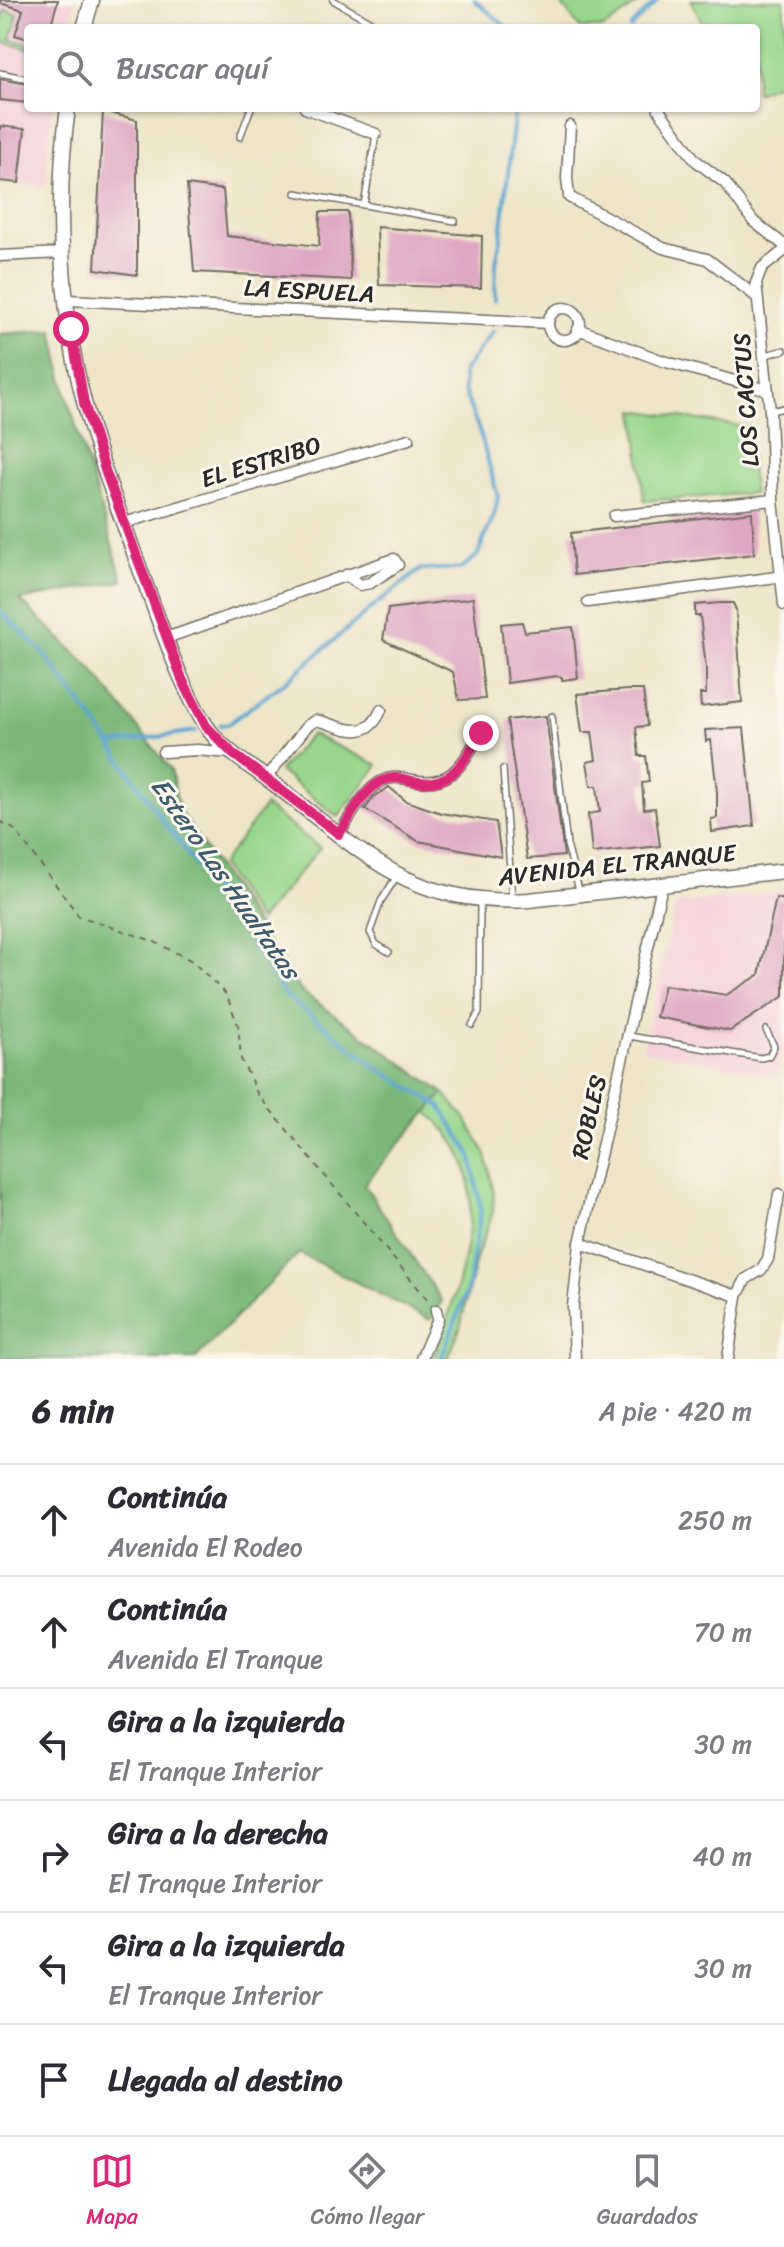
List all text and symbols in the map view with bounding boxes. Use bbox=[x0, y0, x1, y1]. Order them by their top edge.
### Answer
search box bbox=[24, 24, 760, 112]
text: Buscar aquí bbox=[116, 41, 269, 95]
icon: search bbox=[52, 46, 96, 90]
street label: LA ESPUELA bbox=[243, 267, 375, 315]
route start bbox=[53, 311, 89, 347]
street label: LOS CACTUS bbox=[720, 332, 772, 468]
street label: EL ESTRIBO bbox=[196, 424, 326, 500]
route end bbox=[463, 715, 499, 751]
water label: Estero Las Hualtatas bbox=[139, 767, 315, 991]
street label: AVENIDA EL TRANQUE bbox=[495, 831, 740, 898]
street label: ROBLES bbox=[559, 1071, 619, 1163]
text: 6 min bbox=[32, 1381, 114, 1441]
text: A pie · 420 m bbox=[599, 1388, 752, 1434]
text: Continúa bbox=[108, 1470, 227, 1524]
text: 250 m bbox=[678, 1497, 752, 1543]
icon: ahead bbox=[32, 1498, 76, 1542]
text: Avenida El Rodeo bbox=[108, 1524, 303, 1570]
text: Continúa bbox=[108, 1582, 227, 1636]
text: 70 m bbox=[694, 1609, 752, 1655]
icon: ahead bbox=[32, 1610, 76, 1654]
text: Avenida El Tranque bbox=[108, 1636, 323, 1682]
text: Gira a la izquierda bbox=[108, 1694, 345, 1748]
text: 30 m bbox=[695, 1721, 752, 1767]
icon: left bbox=[32, 1722, 76, 1766]
text: El Tranque Interior bbox=[108, 1748, 322, 1794]
text: Gira a la derecha bbox=[108, 1806, 328, 1860]
text: 40 m bbox=[693, 1833, 752, 1879]
icon: right bbox=[32, 1834, 76, 1878]
text: El Tranque Interior bbox=[108, 1860, 322, 1906]
text: Gira a la izquierda bbox=[108, 1918, 345, 1972]
text: 30 m bbox=[695, 1945, 752, 1991]
icon: left bbox=[32, 1946, 76, 1990]
text: El Tranque Interior bbox=[108, 1972, 322, 2018]
text: Llegada al destino bbox=[108, 2053, 342, 2107]
icon: arrive bbox=[32, 2058, 76, 2102]
tab: Mapa bbox=[86, 2149, 138, 2236]
tab: Cómo llegar bbox=[310, 2149, 424, 2236]
tab: Guardados bbox=[597, 2149, 698, 2236]

